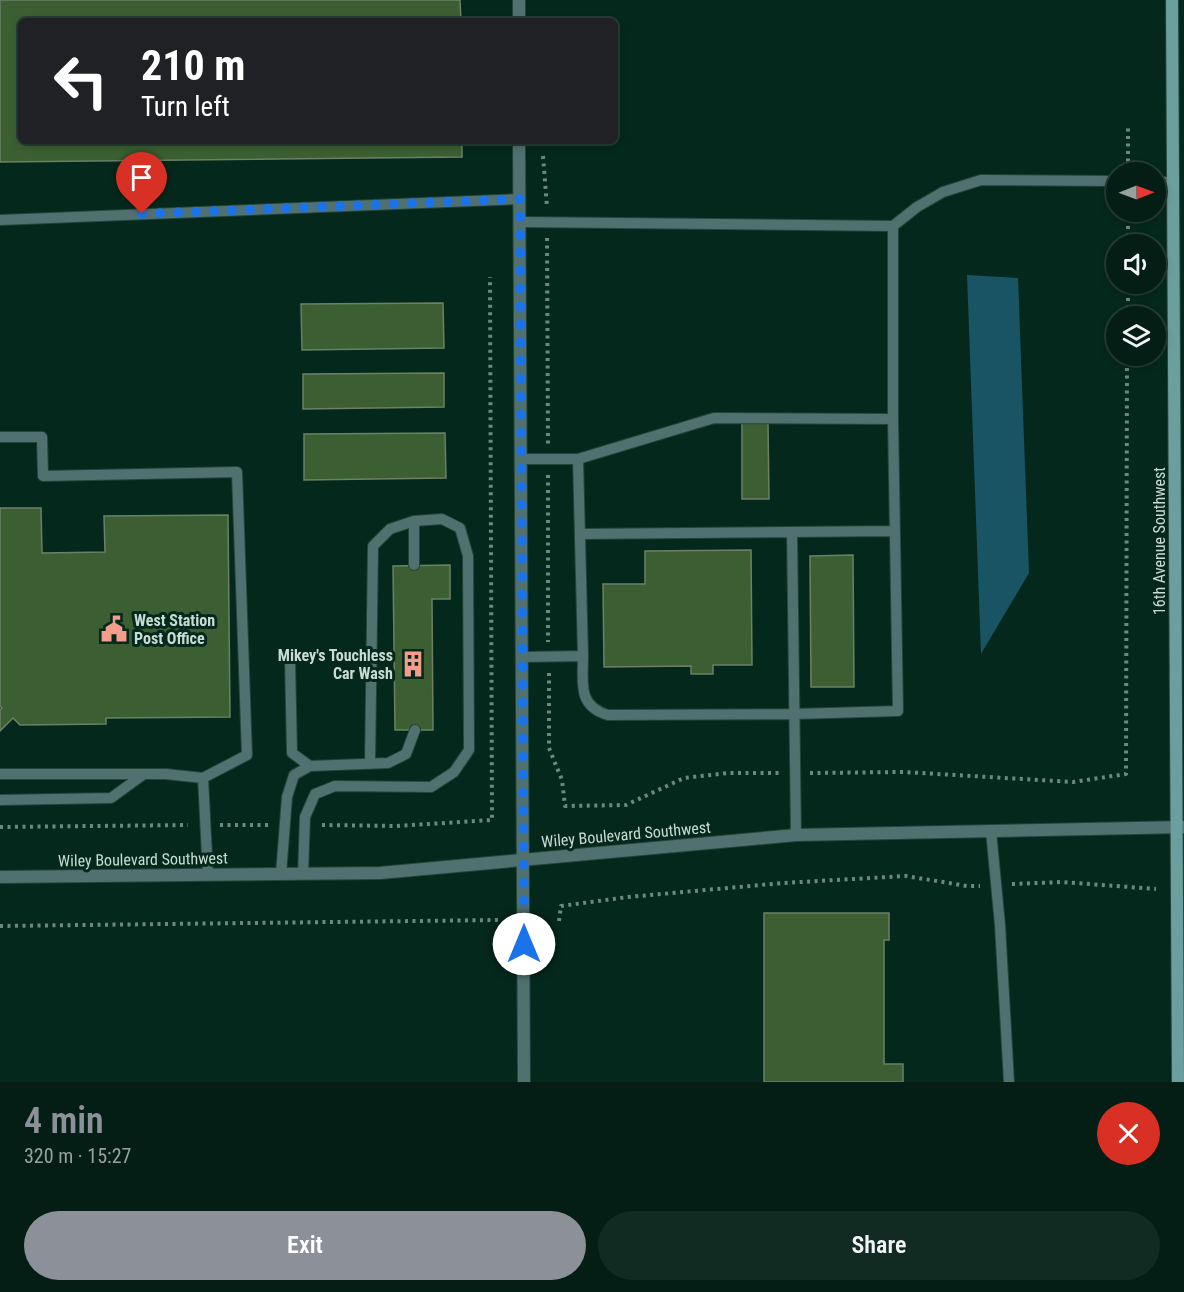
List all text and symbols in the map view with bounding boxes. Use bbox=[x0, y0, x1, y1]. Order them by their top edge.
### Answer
text: 210 m bbox=[141, 41, 246, 90]
icon: left bbox=[42, 42, 120, 120]
text: Turn left bbox=[141, 91, 230, 123]
pin bbox=[116, 152, 167, 214]
icon: arrive bbox=[125, 161, 158, 194]
north arrow bbox=[1106, 162, 1166, 222]
map controls bbox=[1106, 162, 1166, 366]
button: sound bbox=[1106, 234, 1166, 294]
button: layers bbox=[1106, 306, 1166, 366]
street label: 16th Avenue Southwest bbox=[1150, 467, 1169, 615]
place label: West Station Post Office bbox=[134, 611, 215, 648]
public building icon: West Station Post Office bbox=[99, 614, 129, 644]
place label: Mikey's Touchless Car Wash bbox=[278, 646, 393, 683]
building icon: Mikey's Touchless Car Wash bbox=[398, 649, 428, 679]
street label: Wiley Boulevard Southwest bbox=[541, 818, 712, 851]
street label: Wiley Boulevard Southwest bbox=[58, 849, 228, 870]
position arrow bbox=[492, 912, 556, 976]
text: 4 min bbox=[24, 1100, 104, 1142]
button: close bbox=[1097, 1102, 1160, 1165]
text: 320 m · 15:27 bbox=[24, 1144, 131, 1168]
button: Exit bbox=[24, 1211, 586, 1280]
button: Share bbox=[598, 1211, 1160, 1280]

